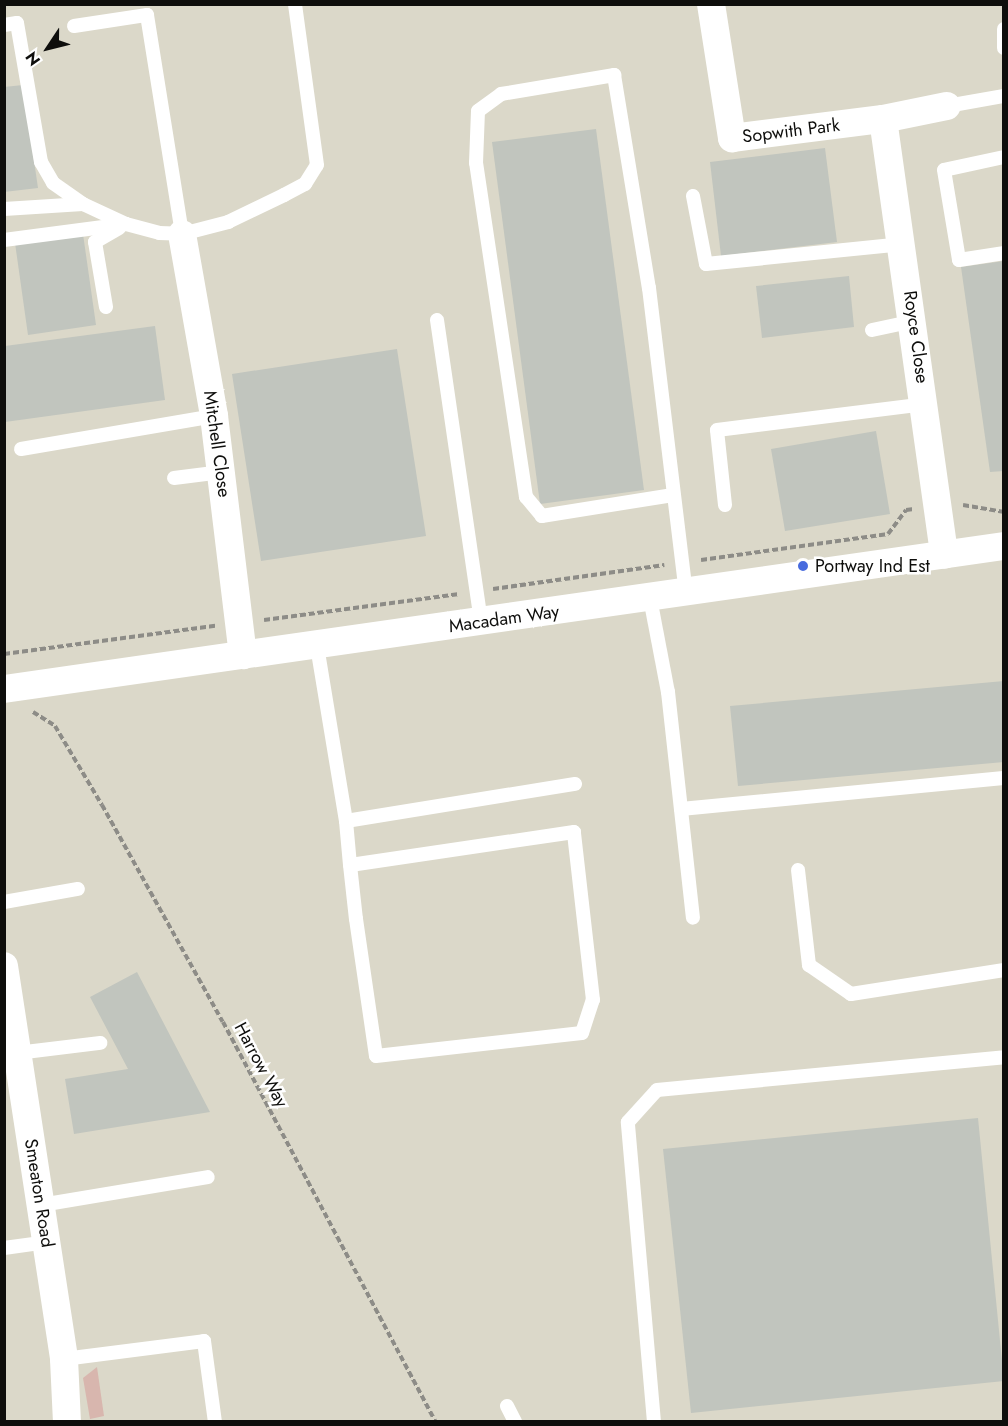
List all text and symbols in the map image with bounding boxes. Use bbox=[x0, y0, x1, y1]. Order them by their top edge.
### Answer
north arrow bbox=[18, 18, 78, 78]
text: N bbox=[20, 47, 46, 70]
street label: Sopwith Park bbox=[741, 114, 841, 148]
street label: Royce Close bbox=[899, 289, 933, 385]
street label: Mitchell Close bbox=[199, 389, 235, 499]
place label: Portway Ind Est bbox=[815, 555, 930, 577]
marker: Portway Ind Est bbox=[796, 559, 810, 573]
street label: Macadam Way bbox=[447, 601, 561, 637]
street label: Harrow Way bbox=[230, 1019, 292, 1111]
street label: Smeaton Road bbox=[20, 1137, 58, 1249]

